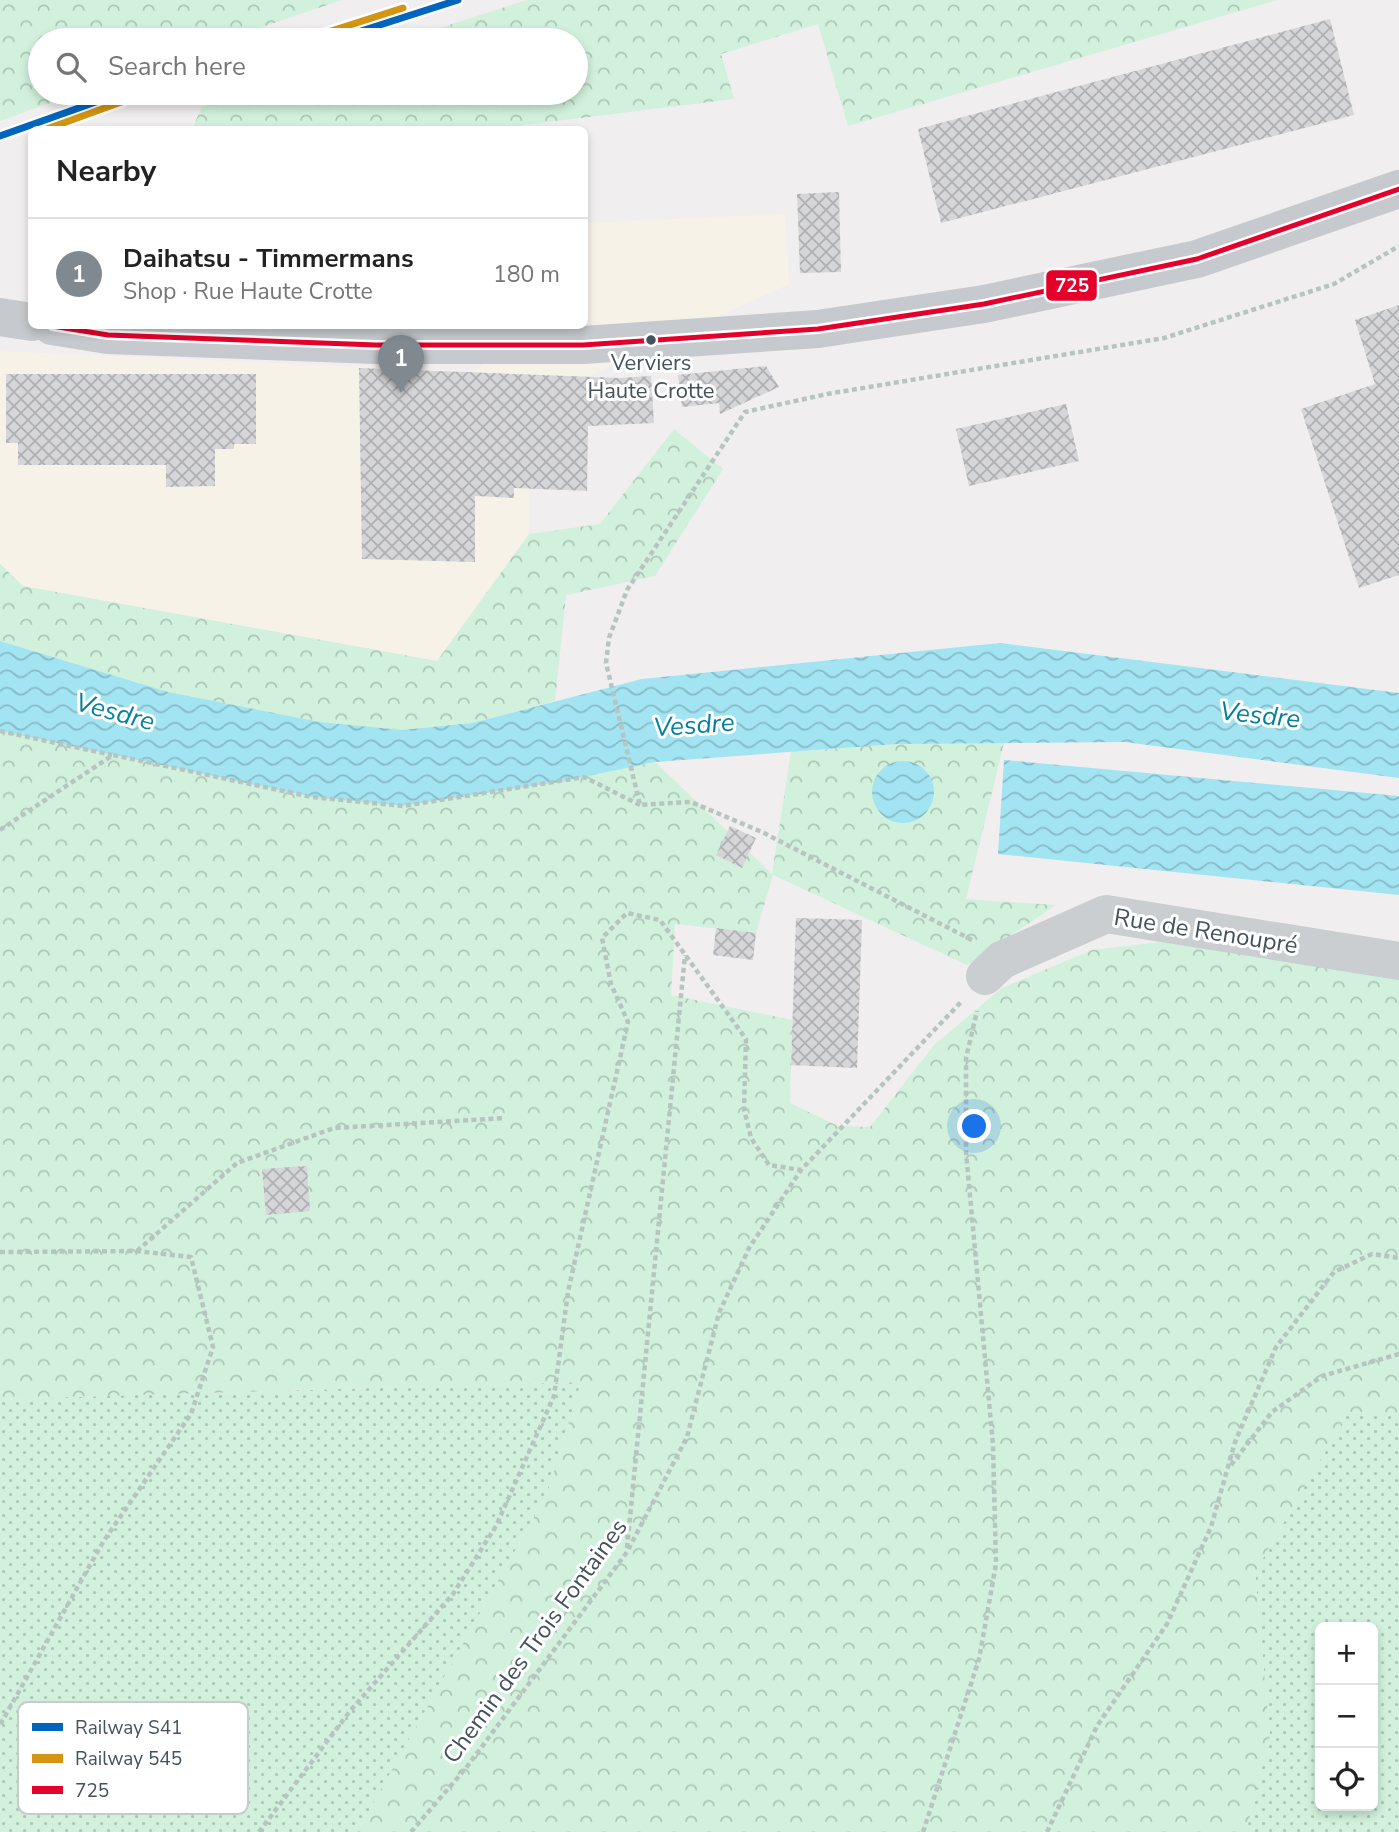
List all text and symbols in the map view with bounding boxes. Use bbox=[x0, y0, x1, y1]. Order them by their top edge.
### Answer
search box bbox=[28, 28, 588, 105]
icon: search bbox=[52, 48, 90, 86]
text: Search here bbox=[108, 49, 246, 84]
text: Nearby bbox=[56, 151, 156, 192]
text: Daihatsu - Timmermans bbox=[123, 241, 414, 276]
text: 1 bbox=[72, 259, 86, 290]
text: 180 m bbox=[493, 259, 560, 290]
line badge: 725 bbox=[1045, 269, 1098, 302]
text: 725 bbox=[1055, 273, 1089, 299]
text: Shop · Rue Haute Crotte bbox=[123, 276, 373, 307]
marker: Verviers Haute Crotte bbox=[644, 333, 658, 347]
pin: 1 bbox=[378, 335, 424, 393]
place label: Verviers Haute Crotte bbox=[587, 348, 715, 406]
water label: Vesdre bbox=[71, 685, 159, 739]
water label: Vesdre bbox=[1218, 693, 1302, 737]
water label: Vesdre bbox=[652, 705, 736, 745]
street label: Rue de Renoupré bbox=[1112, 901, 1300, 961]
your location bbox=[957, 1109, 991, 1143]
street label: Chemin des Trois Fontaines bbox=[435, 1512, 635, 1770]
map controls bbox=[1315, 1622, 1378, 1811]
button: + bbox=[1315, 1622, 1378, 1685]
button: − bbox=[1315, 1685, 1378, 1748]
legend bbox=[18, 1702, 248, 1814]
text: Railway S41 bbox=[75, 1715, 182, 1741]
text: Railway 545 bbox=[75, 1746, 182, 1772]
button: locate bbox=[1315, 1748, 1378, 1811]
text: 725 bbox=[75, 1778, 109, 1804]

